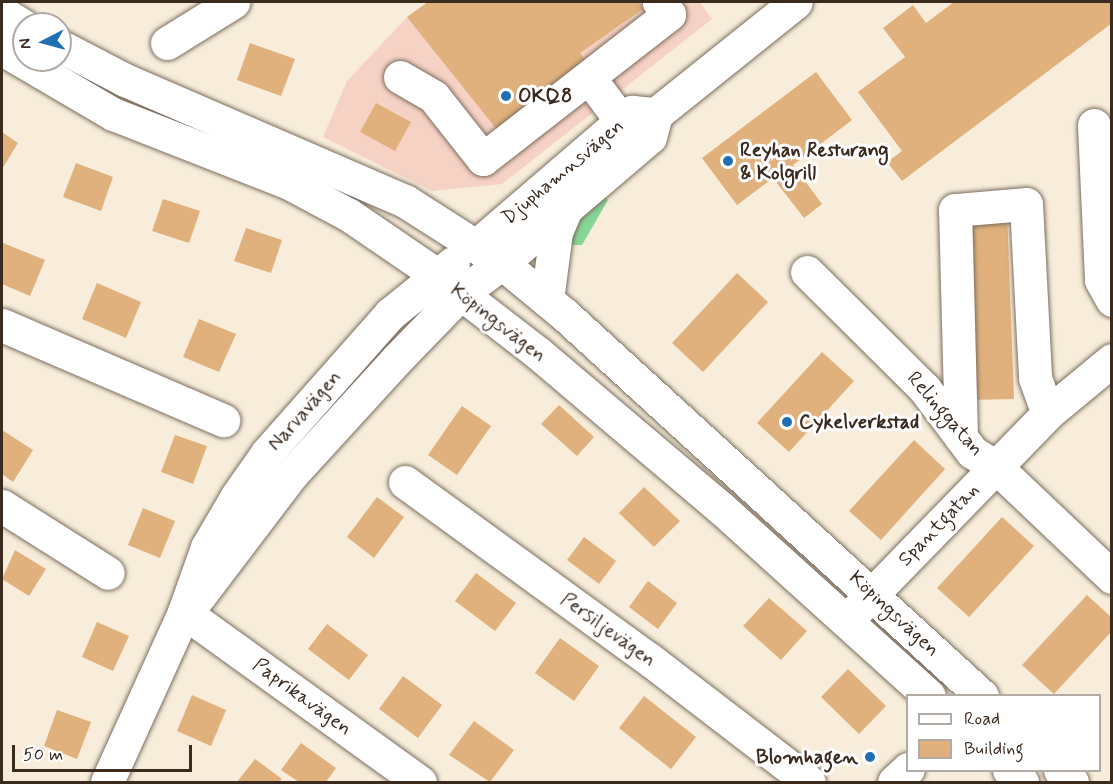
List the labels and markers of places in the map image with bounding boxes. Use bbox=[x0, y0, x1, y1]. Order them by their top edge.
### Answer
place label: OKQ8 bbox=[518, 84, 572, 108]
marker: OKQ8 bbox=[499, 89, 513, 103]
place label: Reyhan Resturang & Kolgrill bbox=[740, 138, 889, 185]
marker: Reyhan Resturang & Kolgrill bbox=[721, 154, 735, 168]
place label: Cykelverkstad bbox=[799, 410, 919, 434]
marker: Cykelverkstad bbox=[780, 415, 794, 429]
place label: Blomhagen bbox=[756, 745, 858, 769]
marker: Blomhagen bbox=[863, 750, 877, 764]

